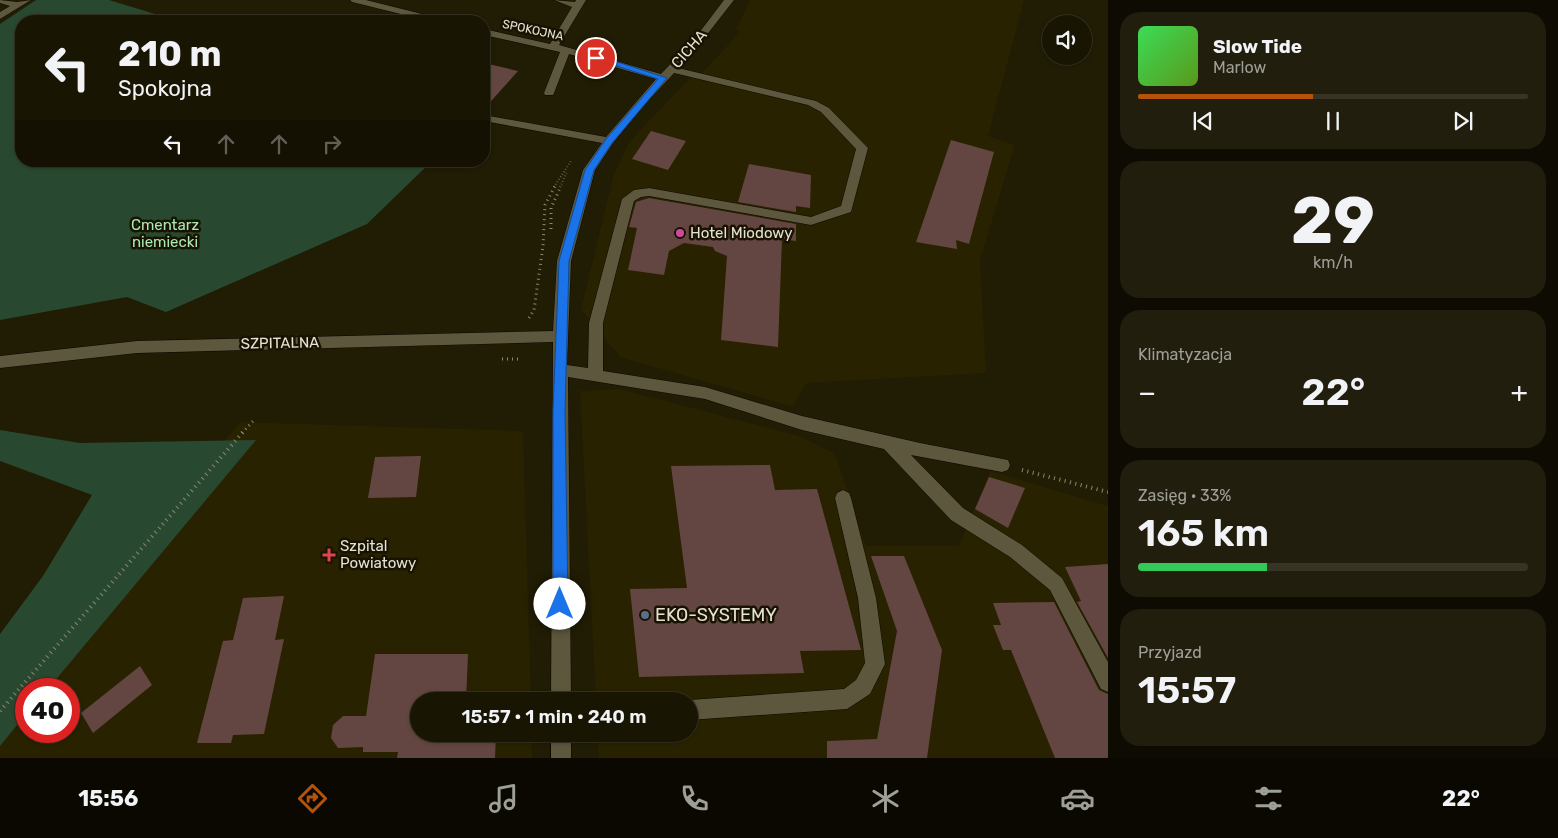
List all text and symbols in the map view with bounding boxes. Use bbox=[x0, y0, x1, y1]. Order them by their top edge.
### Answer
map controls bbox=[1042, 15, 1092, 65]
button: sound bbox=[1042, 15, 1092, 65]
street label: SPOKOJNA bbox=[501, 17, 565, 43]
street label: CICHA bbox=[667, 26, 711, 72]
text: 210 m bbox=[118, 33, 221, 75]
icon: left bbox=[35, 35, 100, 100]
text: Slow Tide bbox=[1213, 35, 1302, 58]
pin bbox=[575, 37, 617, 79]
icon: arrive bbox=[582, 44, 610, 72]
text: Marlow bbox=[1213, 58, 1266, 77]
text: Spokojna bbox=[118, 75, 212, 102]
icon: previous bbox=[1189, 107, 1217, 135]
icon: pause bbox=[1319, 107, 1347, 135]
icon: next bbox=[1449, 107, 1477, 135]
icon: left bbox=[159, 130, 187, 158]
icon: ahead bbox=[212, 130, 240, 158]
icon: ahead bbox=[265, 130, 293, 158]
icon: right bbox=[318, 130, 346, 158]
text: 29 bbox=[1291, 182, 1375, 259]
park label: Cmentarz niemiecki bbox=[131, 216, 199, 251]
place label: Hotel Miodowy bbox=[690, 224, 793, 242]
marker: Hotel Miodowy bbox=[674, 227, 686, 239]
text: km/h bbox=[1313, 253, 1353, 272]
street label: SZPITALNA bbox=[241, 333, 319, 353]
text: Klimatyzacja bbox=[1138, 345, 1232, 364]
text: 22° bbox=[1302, 369, 1365, 415]
text: − bbox=[1138, 376, 1156, 409]
text: + bbox=[1511, 376, 1528, 409]
text: Zasięg · 33% bbox=[1138, 486, 1232, 505]
text: 165 km bbox=[1138, 510, 1269, 556]
place label: Szpital Powiatowy bbox=[340, 537, 416, 572]
marker: Szpital Powiatowy bbox=[322, 548, 336, 562]
position arrow bbox=[533, 577, 585, 629]
place label: EKO-SYSTEMY bbox=[655, 604, 777, 626]
marker: EKO-SYSTEMY bbox=[639, 609, 651, 621]
text: Przyjazd bbox=[1138, 643, 1202, 662]
text: 15:57 bbox=[1138, 667, 1236, 713]
speed limit sign: 40 bbox=[15, 678, 80, 743]
text: 15:57 · 1 min · 240 m bbox=[461, 705, 647, 728]
icon: directions bbox=[295, 781, 330, 816]
icon: music bbox=[486, 781, 521, 816]
icon: phone bbox=[677, 781, 712, 816]
icon: climate bbox=[868, 781, 903, 816]
icon: car bbox=[1060, 781, 1095, 816]
icon: filters bbox=[1251, 781, 1286, 816]
text: 15:56 bbox=[78, 785, 138, 812]
text: 22° bbox=[1442, 785, 1480, 812]

